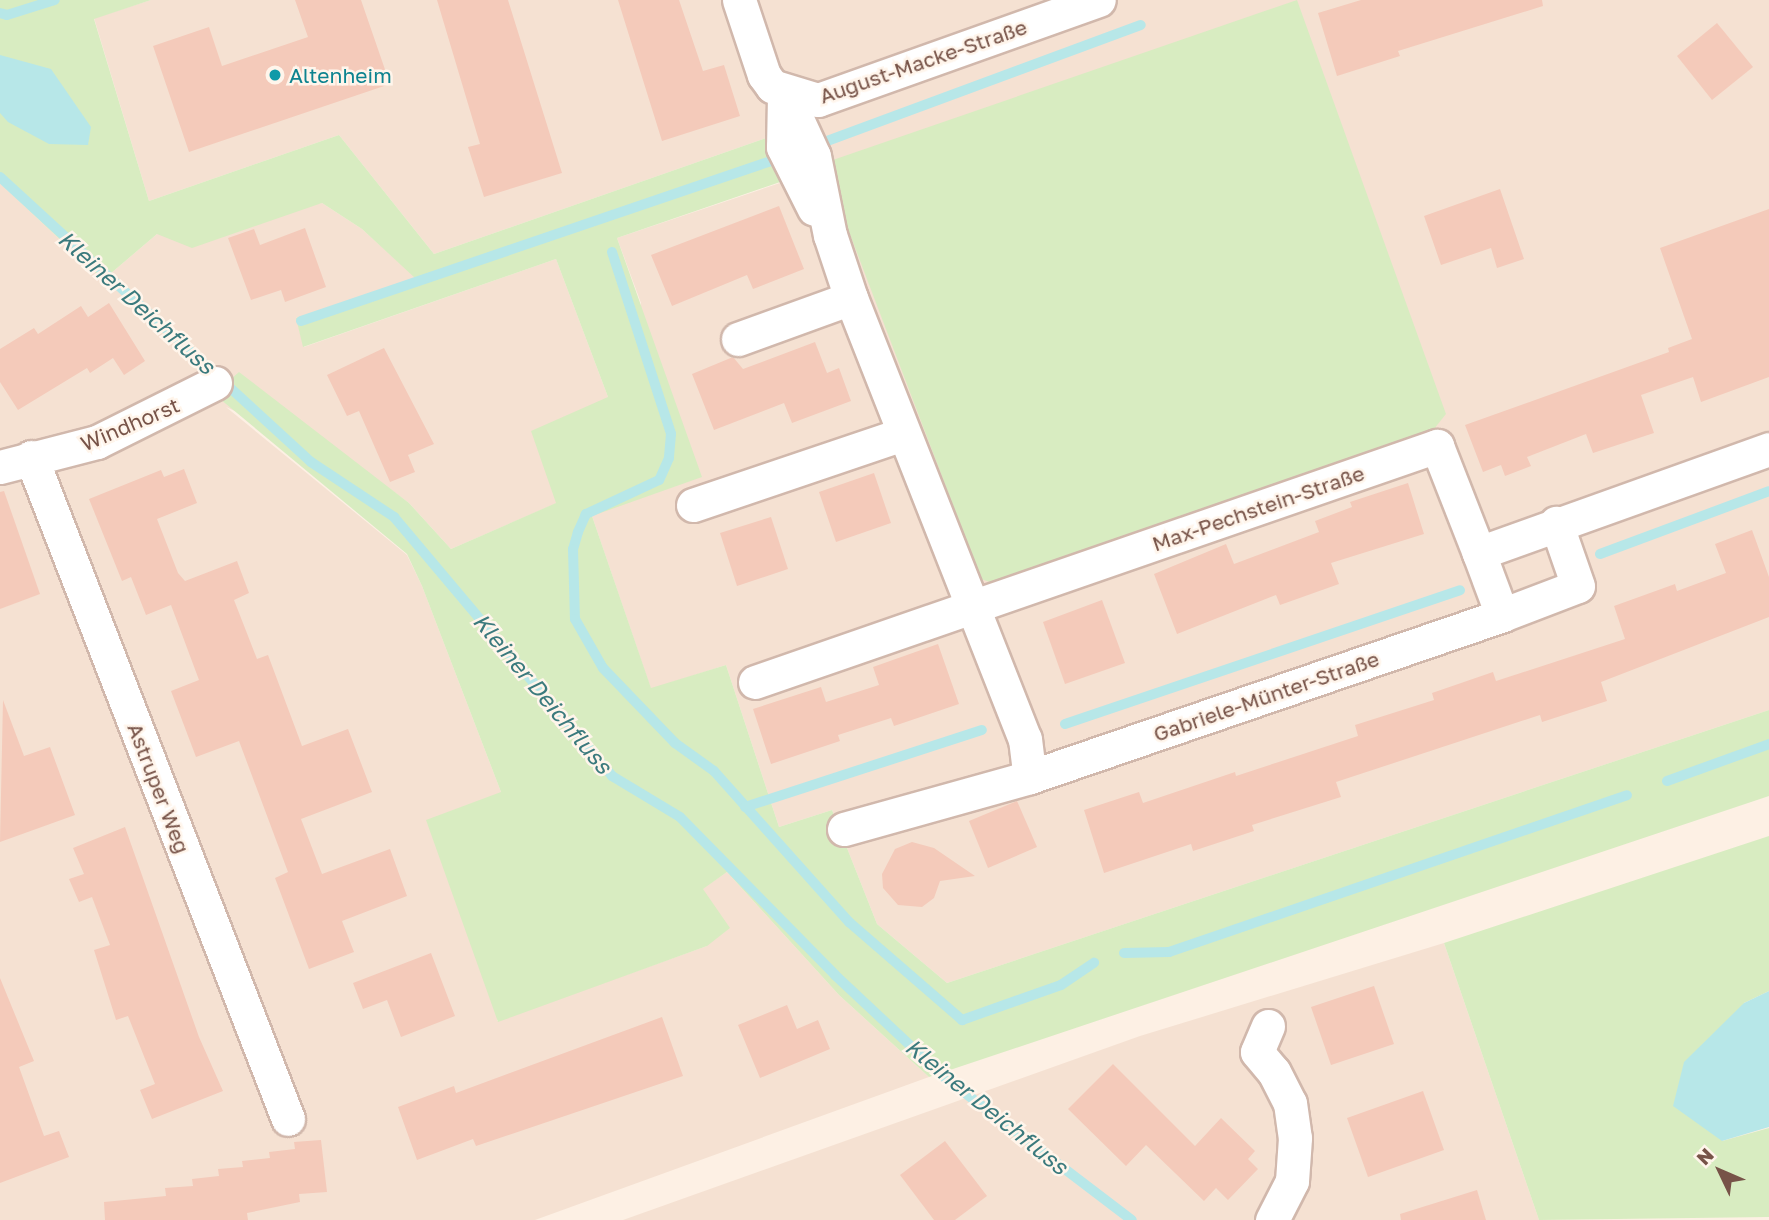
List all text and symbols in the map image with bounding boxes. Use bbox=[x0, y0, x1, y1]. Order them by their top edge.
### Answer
street label: August-Macke-Straße bbox=[816, 14, 1030, 108]
place label: Altenheim bbox=[289, 62, 392, 88]
marker: Altenheim bbox=[267, 67, 283, 83]
water label: Kleiner Deichfluss bbox=[53, 225, 221, 379]
street label: Windhorst bbox=[77, 392, 183, 456]
street label: Max-Pechstein-Straße bbox=[1149, 460, 1367, 556]
water label: Kleiner Deichfluss bbox=[468, 607, 618, 779]
street label: Gabriele-Münter-Straße bbox=[1150, 646, 1382, 746]
street label: Astruper Weg bbox=[123, 719, 195, 857]
water label: Kleiner Deichfluss bbox=[900, 1032, 1074, 1180]
north arrow bbox=[1685, 1136, 1755, 1206]
text: N bbox=[1691, 1143, 1718, 1169]

